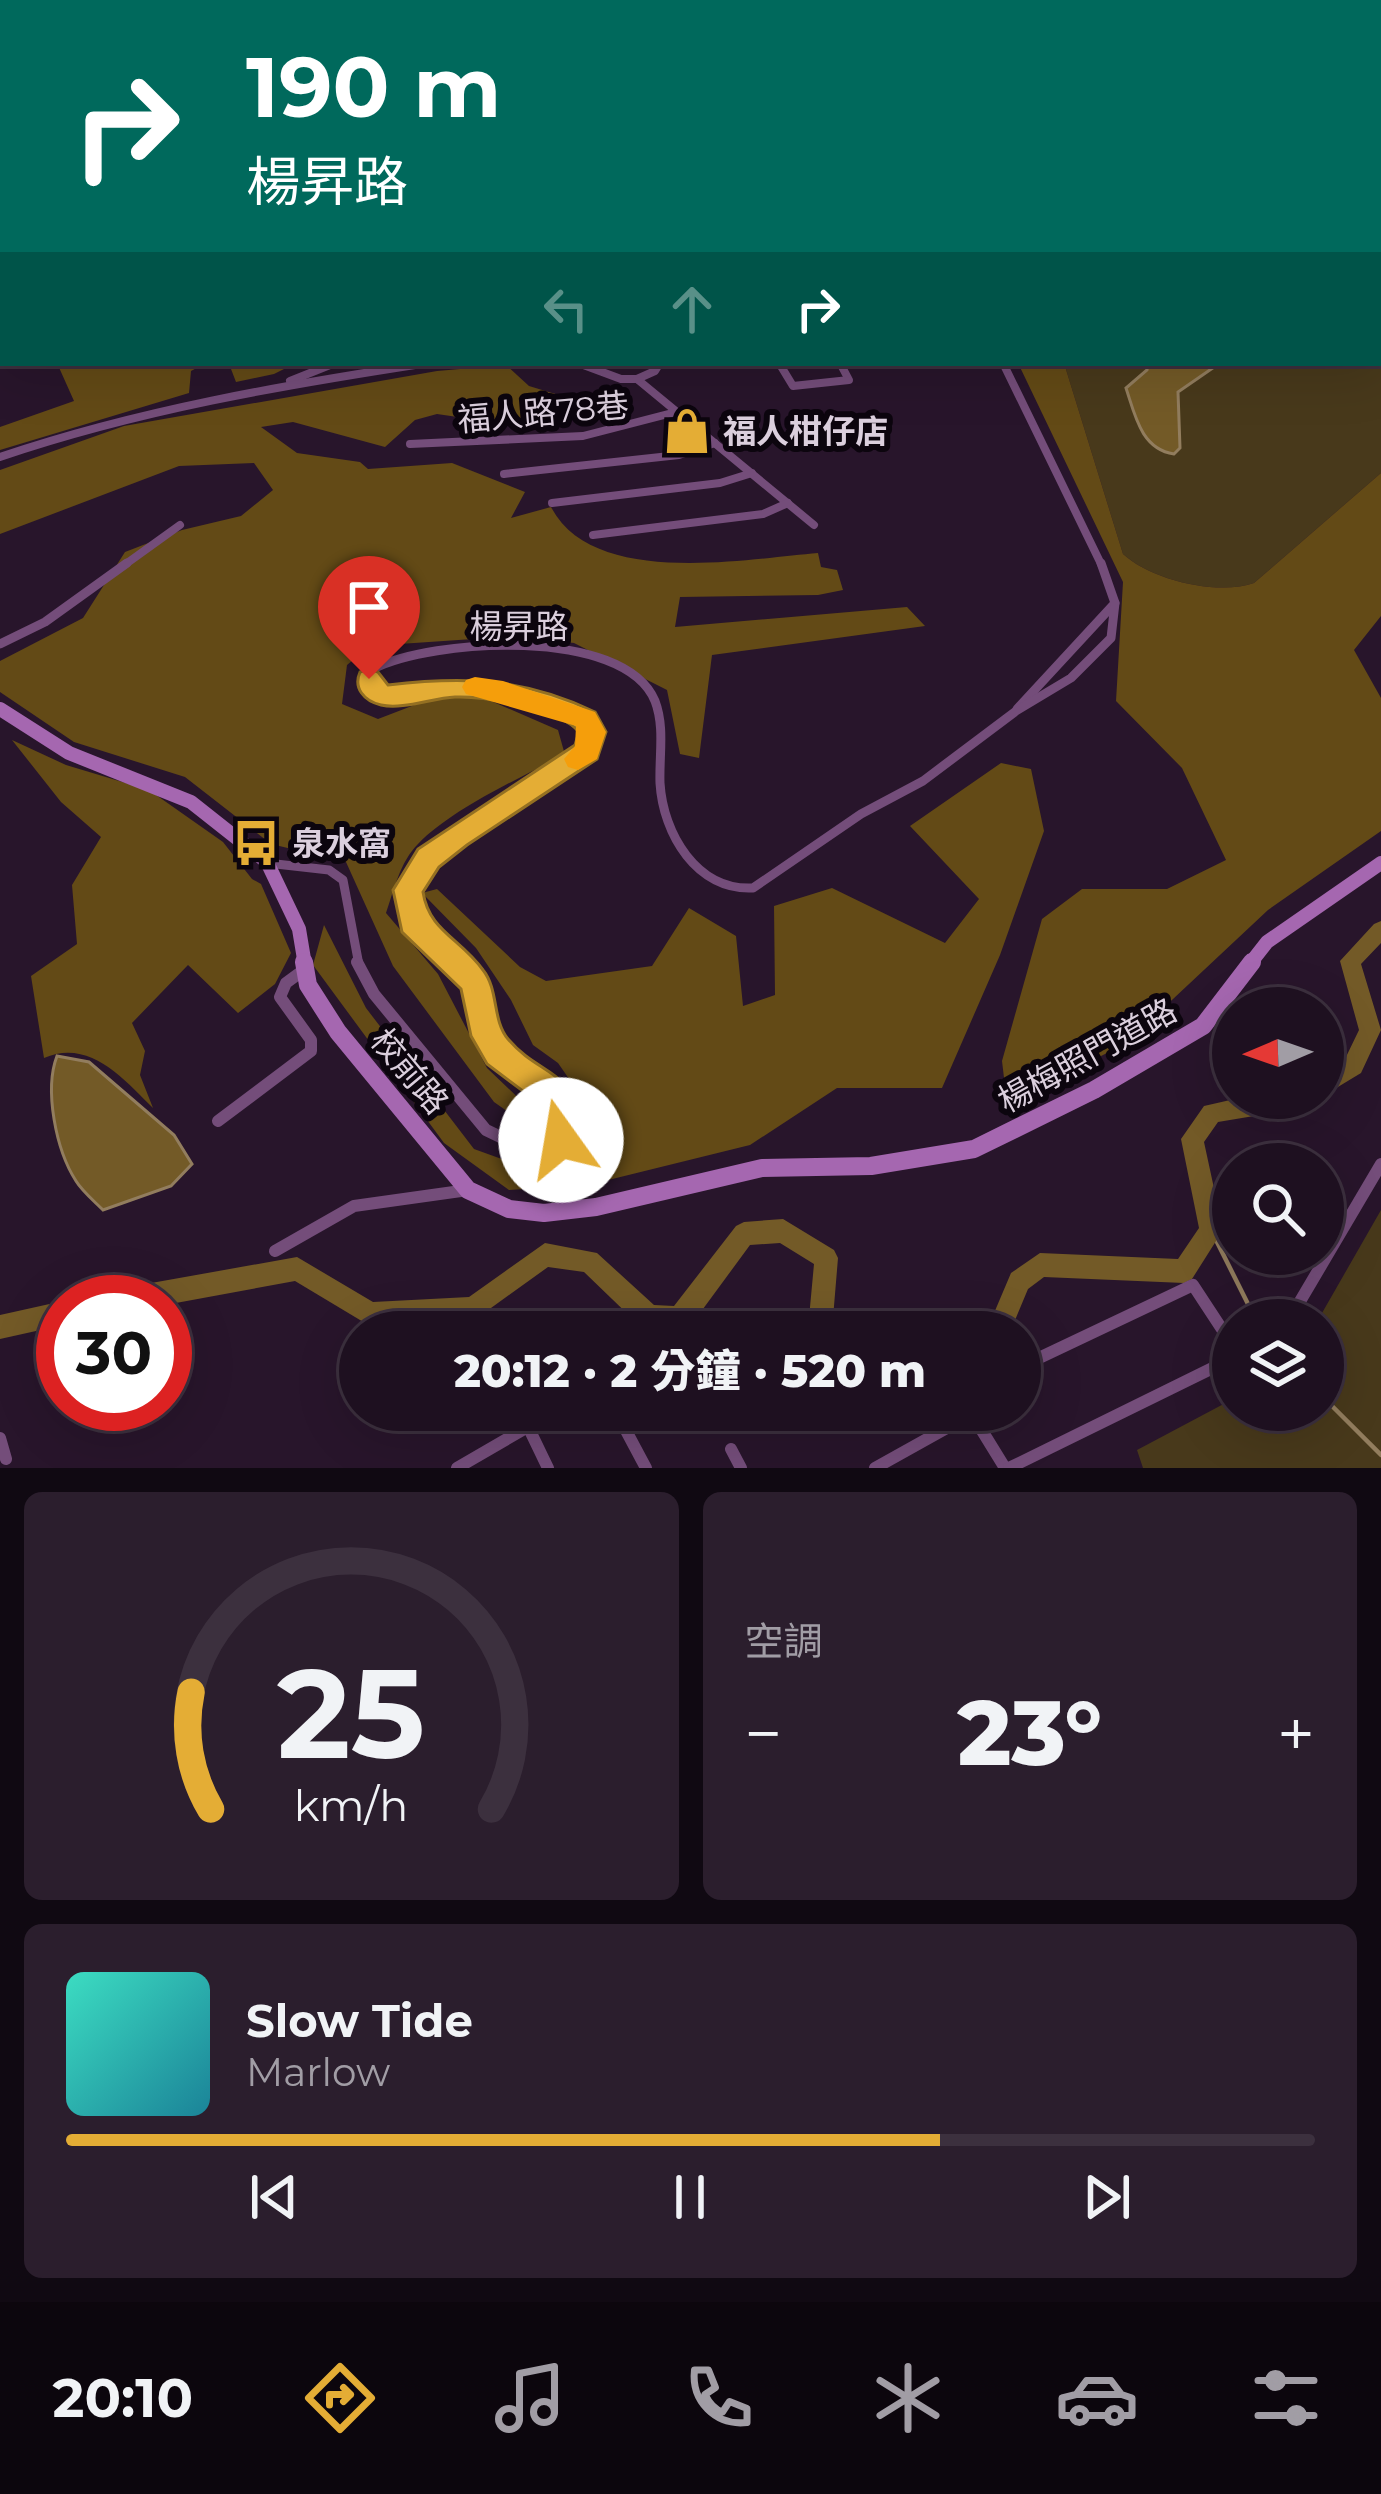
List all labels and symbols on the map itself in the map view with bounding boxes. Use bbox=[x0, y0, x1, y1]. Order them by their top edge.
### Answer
street label: 福人路78巷 bbox=[456, 385, 630, 439]
shop icon: 福人柑仔店 bbox=[662, 406, 712, 456]
place label: 福人柑仔店 bbox=[723, 411, 888, 451]
pin bbox=[318, 556, 420, 679]
street label: 楊昇路 bbox=[470, 606, 569, 646]
bus stop icon: 泉水窩 bbox=[231, 818, 281, 868]
place label: 泉水窩 bbox=[292, 823, 391, 863]
north arrow bbox=[1212, 987, 1344, 1119]
street label: 楊梅照門道路 bbox=[991, 990, 1183, 1120]
street label: 校前路 bbox=[363, 1020, 457, 1122]
position arrow bbox=[498, 1077, 624, 1203]
speed limit sign: 30 bbox=[36, 1275, 192, 1431]

